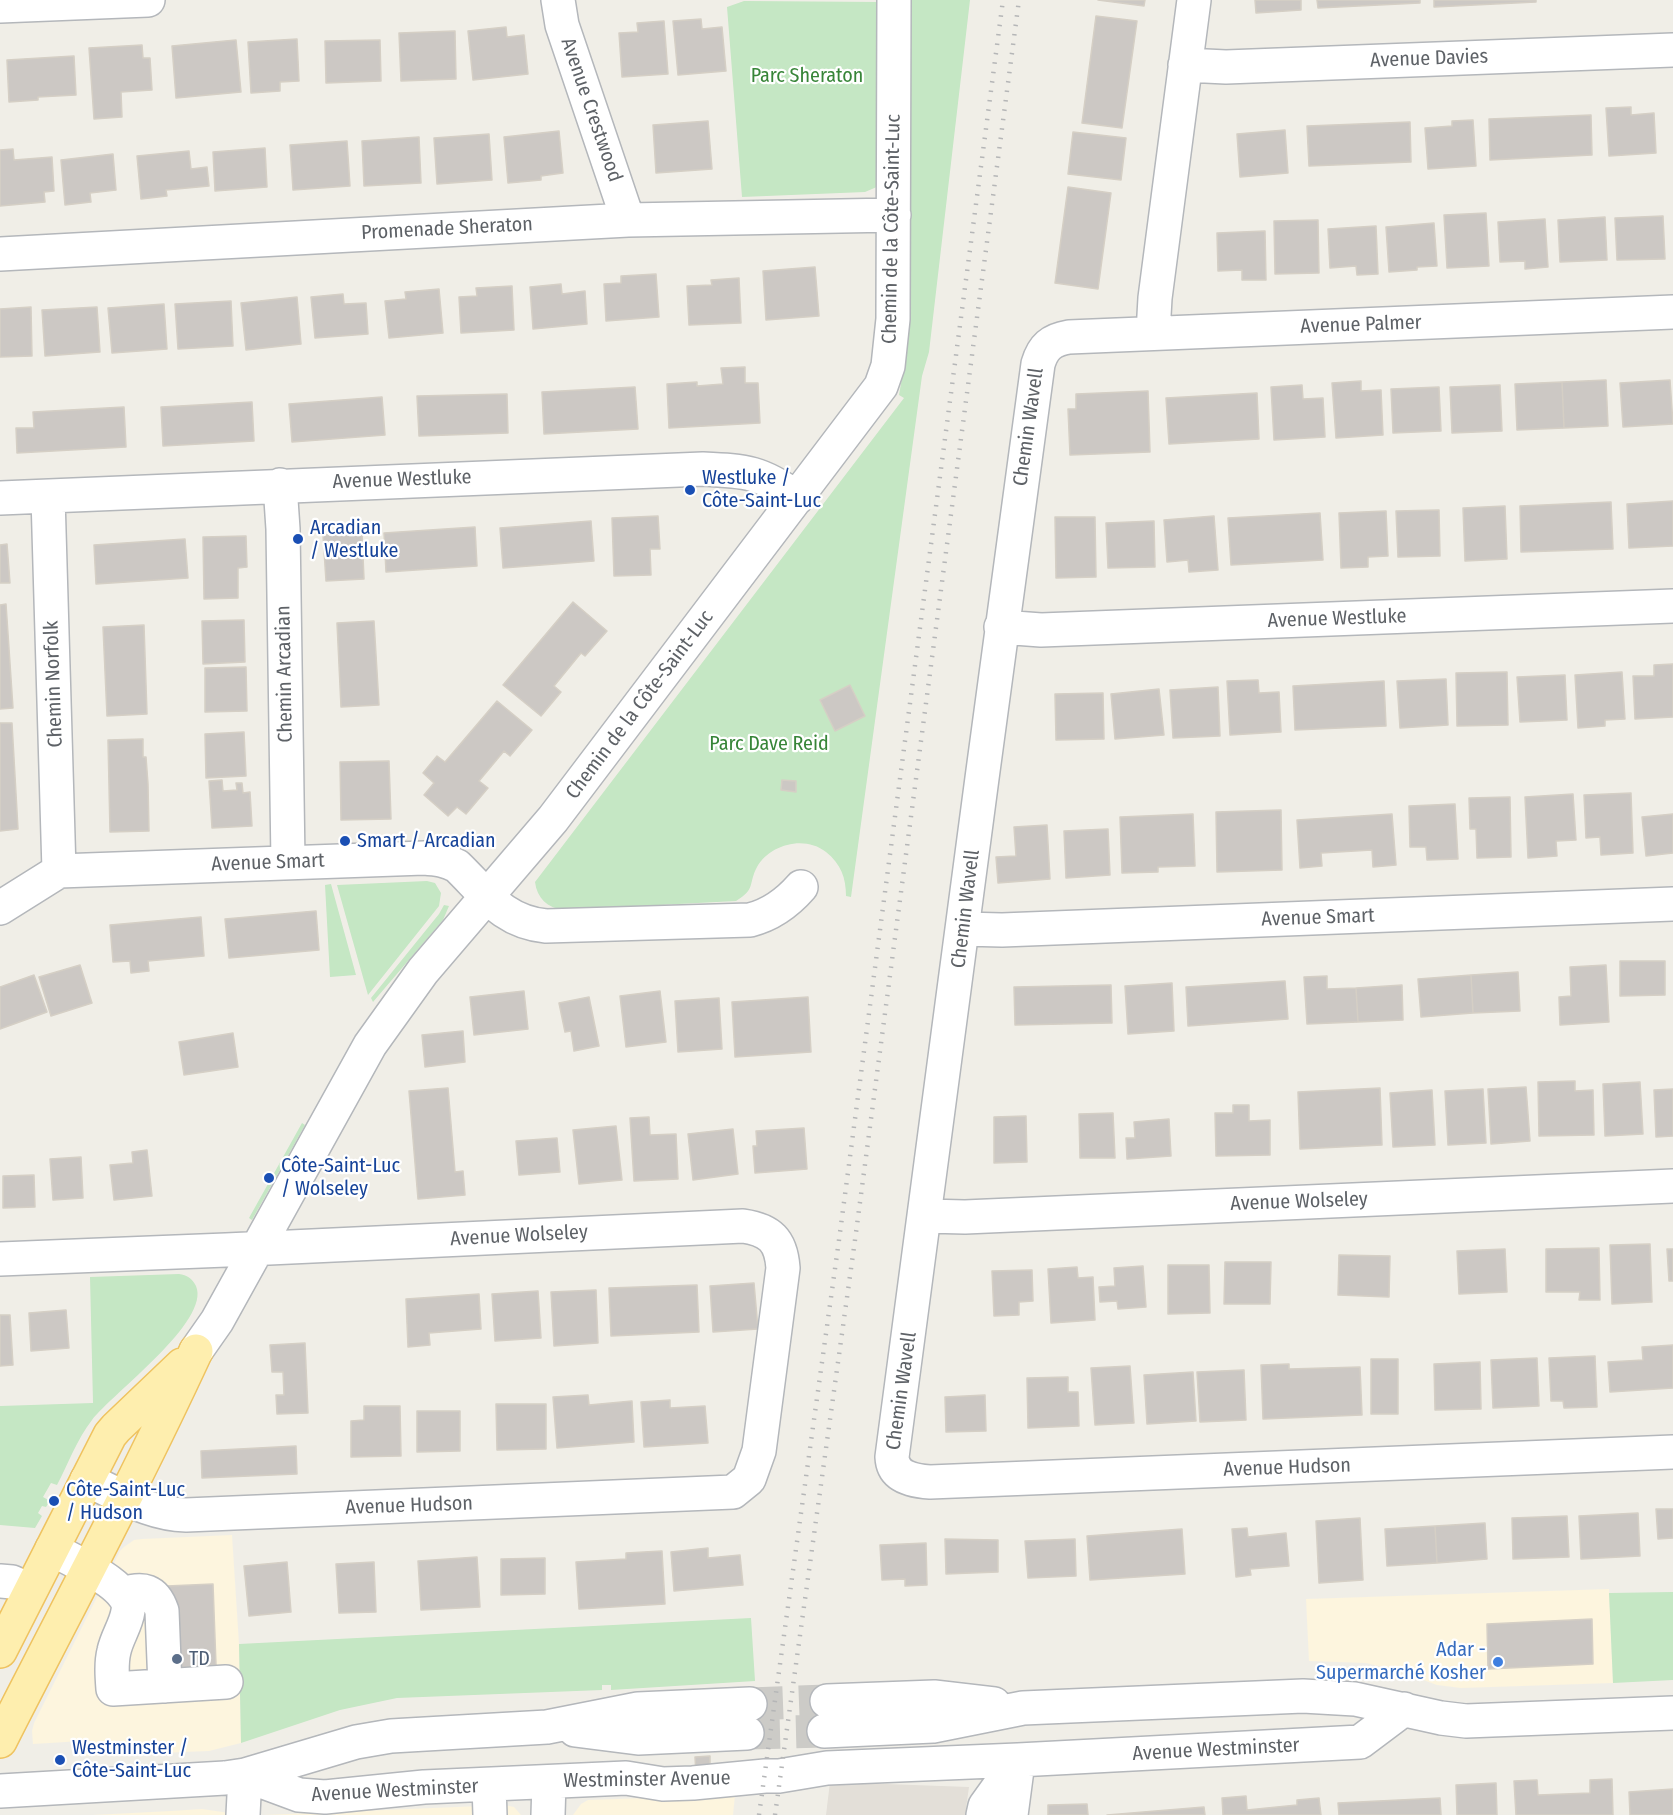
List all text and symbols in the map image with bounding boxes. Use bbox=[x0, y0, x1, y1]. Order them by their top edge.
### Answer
street label: Avenue Crestwood bbox=[555, 35, 627, 185]
street label: Avenue Davies bbox=[1370, 45, 1488, 73]
park label: Parc Sheraton bbox=[751, 64, 863, 88]
street label: Chemin de la Côte-Saint-Luc bbox=[878, 114, 906, 344]
street label: Promenade Sheraton bbox=[361, 213, 533, 245]
street label: Avenue Palmer bbox=[1300, 311, 1422, 339]
street label: Chemin Wavell bbox=[1009, 366, 1049, 488]
street label: Avenue Westluke bbox=[332, 466, 472, 494]
place label: Westluke / Côte-Saint-Luc bbox=[702, 466, 821, 513]
marker: Westluke / Côte-Saint-Luc bbox=[683, 483, 697, 497]
place label: Arcadian / Westluke bbox=[310, 516, 398, 563]
marker: Arcadian / Westluke bbox=[291, 532, 305, 546]
street label: Chemin Arcadian bbox=[272, 605, 298, 743]
street label: Avenue Westluke bbox=[1267, 605, 1407, 633]
street label: Chemin de la Côte-Saint-Luc bbox=[561, 606, 719, 804]
street label: Chemin Norfolk bbox=[40, 620, 68, 748]
park label: Parc Dave Reid bbox=[709, 732, 829, 756]
place label: Smart / Arcadian bbox=[357, 829, 496, 853]
marker: Smart / Arcadian bbox=[338, 834, 352, 848]
street label: Chemin Wavell bbox=[947, 848, 985, 970]
street label: Avenue Smart bbox=[211, 849, 325, 877]
street label: Avenue Smart bbox=[1261, 904, 1375, 932]
place label: Côte-Saint-Luc / Wolseley bbox=[281, 1154, 400, 1201]
marker: Côte-Saint-Luc / Wolseley bbox=[262, 1171, 276, 1185]
street label: Avenue Wolseley bbox=[1230, 1188, 1368, 1216]
street label: Avenue Wolseley bbox=[450, 1220, 588, 1252]
street label: Chemin Wavell bbox=[882, 1330, 922, 1452]
street label: Avenue Hudson bbox=[1223, 1454, 1351, 1482]
place label: Côte-Saint-Luc / Hudson bbox=[66, 1478, 185, 1525]
street label: Avenue Hudson bbox=[345, 1492, 473, 1520]
marker: Côte-Saint-Luc / Hudson bbox=[47, 1494, 61, 1508]
place label: Adar - Supermarché Kosher bbox=[1316, 1638, 1486, 1685]
place label: TD bbox=[189, 1647, 210, 1671]
marker: TD bbox=[170, 1652, 184, 1666]
marker: Adar - Supermarché Kosher bbox=[1491, 1655, 1505, 1669]
street label: Avenue Westminster bbox=[1132, 1734, 1300, 1766]
place label: Westminster / Côte-Saint-Luc bbox=[72, 1736, 191, 1783]
marker: Westminster / Côte-Saint-Luc bbox=[53, 1753, 67, 1767]
street label: Westminster Avenue bbox=[563, 1767, 731, 1793]
street label: Avenue Westminster bbox=[311, 1775, 479, 1807]

